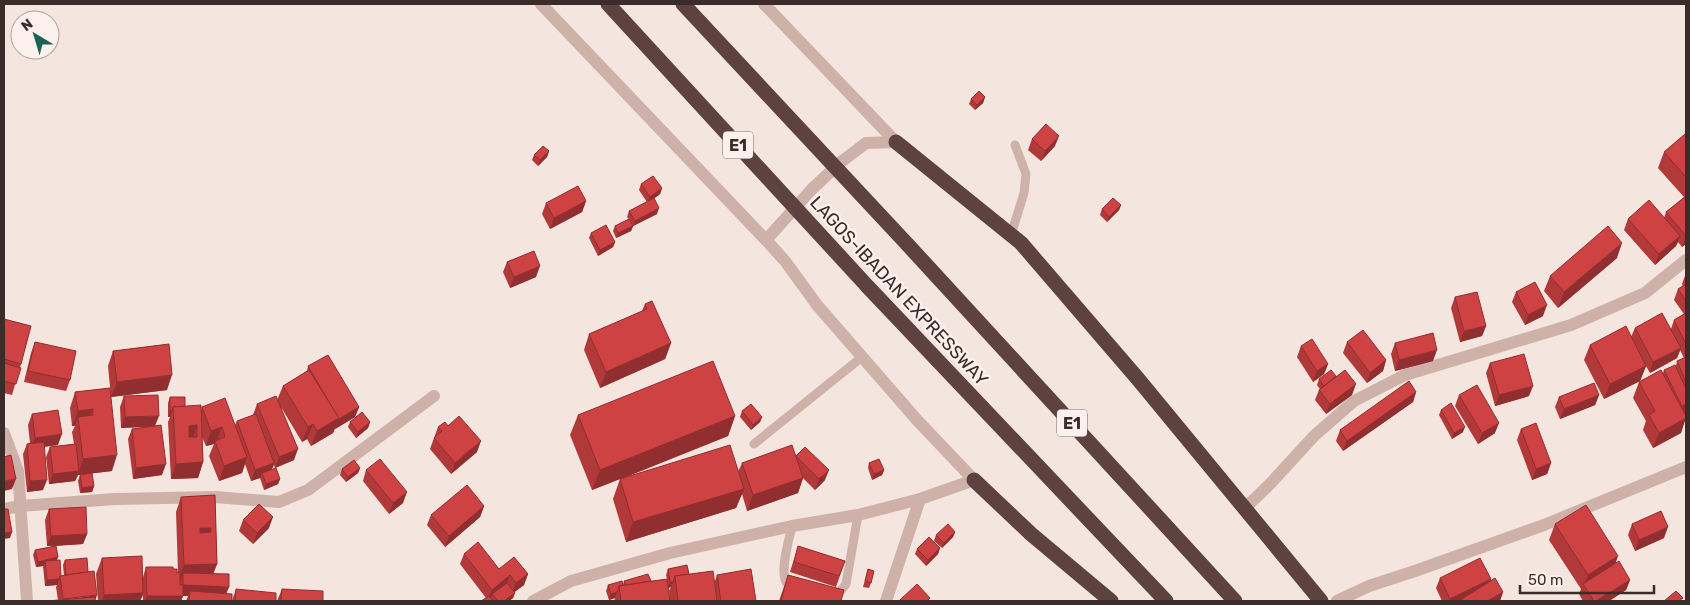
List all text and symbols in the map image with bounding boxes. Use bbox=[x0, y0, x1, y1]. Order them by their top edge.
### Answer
north arrow bbox=[10, 10, 60, 60]
text: N bbox=[18, 15, 37, 35]
road number: E1 bbox=[723, 132, 753, 158]
street label: LAGOS-IBADAN EXPRESSWAY bbox=[805, 192, 993, 391]
road number: E1 bbox=[1057, 409, 1087, 436]
scale bar bbox=[1520, 562, 1654, 594]
text: 50 m bbox=[1528, 571, 1563, 589]

